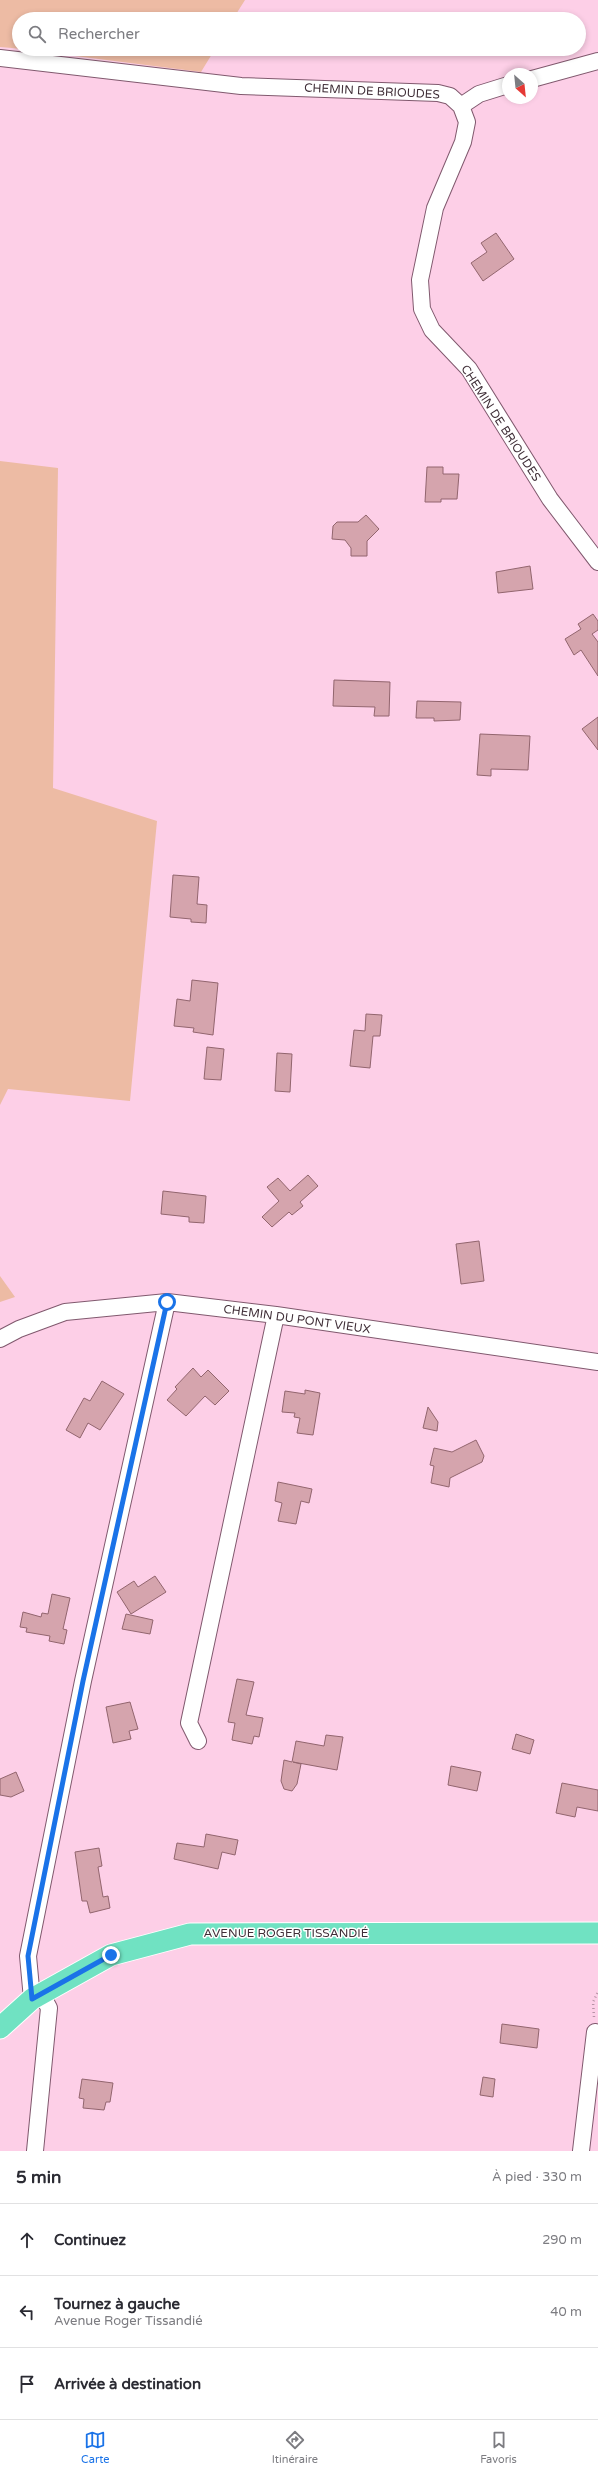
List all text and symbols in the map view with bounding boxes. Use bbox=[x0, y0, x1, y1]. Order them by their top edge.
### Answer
search box bbox=[12, 12, 586, 56]
icon: search bbox=[26, 23, 48, 45]
text: Rechercher bbox=[58, 25, 140, 43]
north arrow bbox=[502, 68, 538, 104]
street label: CHEMIN DE BRIOUDES bbox=[304, 80, 440, 102]
street label: CHEMIN DE BRIOUDES bbox=[458, 362, 544, 484]
route start bbox=[158, 1293, 176, 1311]
street label: CHEMIN DU PONT VIEUX bbox=[223, 1302, 371, 1336]
street label: AVENUE ROGER TISSANDIÉ bbox=[204, 1926, 369, 1940]
route end bbox=[102, 1946, 120, 1964]
text: 5 min bbox=[16, 2167, 61, 2188]
text: À pied · 330 m bbox=[492, 2169, 582, 2185]
icon: ahead bbox=[16, 2229, 38, 2251]
text: Continuez bbox=[54, 2231, 126, 2249]
text: 290 m bbox=[542, 2232, 582, 2248]
text: Tournez à gauche bbox=[54, 2295, 180, 2313]
icon: left bbox=[16, 2301, 38, 2323]
text: 40 m bbox=[550, 2304, 582, 2320]
text: Avenue Roger Tissandié bbox=[54, 2313, 203, 2329]
icon: arrive bbox=[16, 2373, 38, 2395]
text: Arrivée à destination bbox=[54, 2375, 201, 2393]
tab: Carte bbox=[81, 2429, 110, 2466]
tab: Itinéraire bbox=[272, 2429, 318, 2466]
tab: Favoris bbox=[480, 2429, 517, 2466]

